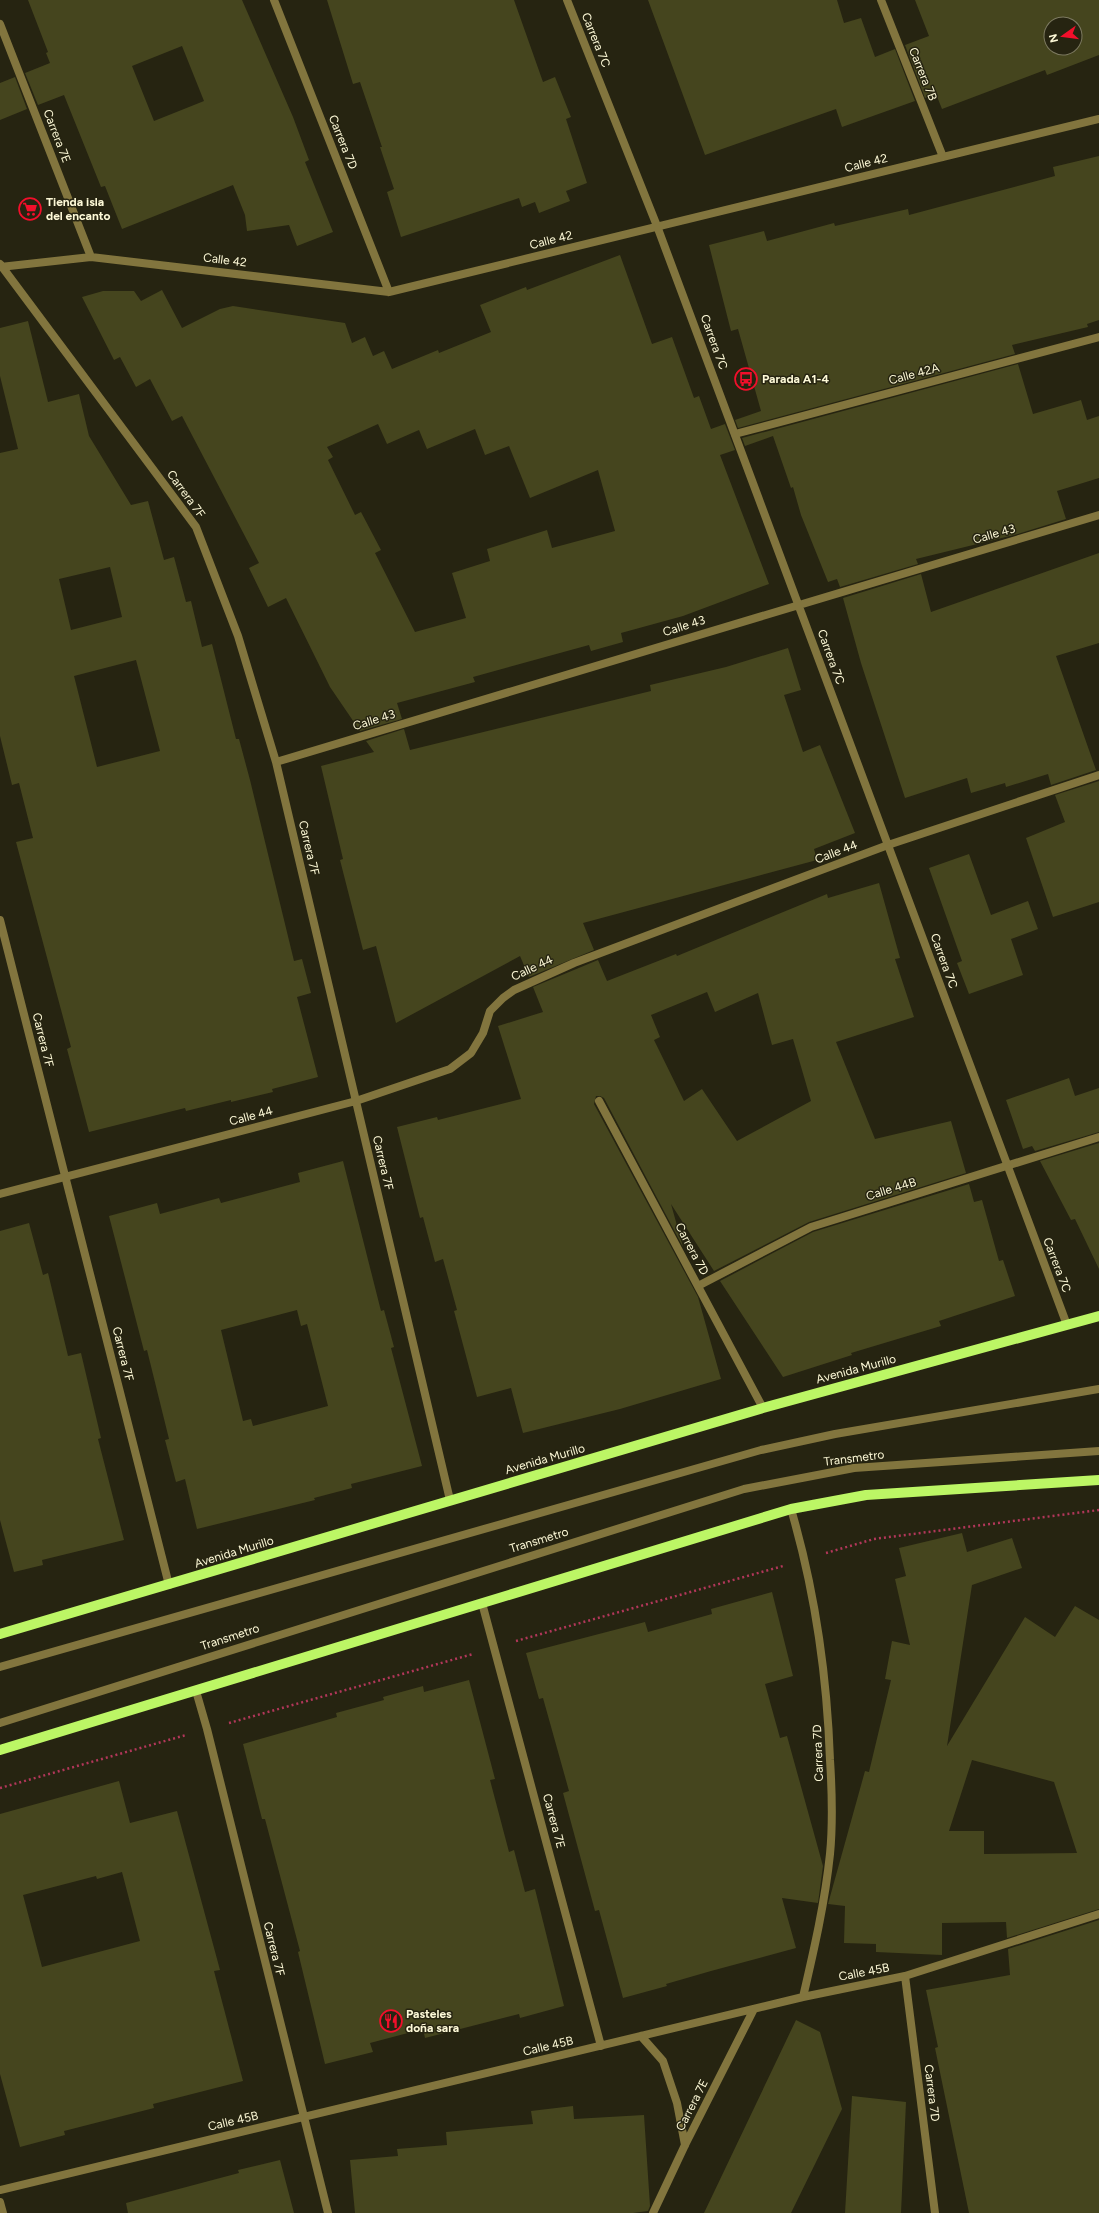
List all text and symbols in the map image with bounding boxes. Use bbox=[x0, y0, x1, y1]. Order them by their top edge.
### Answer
street label: Carrera 7C bbox=[579, 11, 613, 70]
north arrow bbox=[1043, 16, 1083, 56]
text: N bbox=[1046, 33, 1061, 44]
street label: Carrera 7B bbox=[906, 45, 940, 103]
street label: Carrera 7E bbox=[40, 107, 74, 165]
street label: Carrera 7D bbox=[326, 113, 360, 171]
street label: Calle 42 bbox=[843, 151, 889, 175]
place label: Tienda isla del encanto bbox=[46, 195, 111, 223]
supermarket icon: Tienda isla del encanto bbox=[17, 196, 43, 222]
street label: Calle 42 bbox=[528, 228, 574, 252]
street label: Calle 42 bbox=[202, 250, 248, 270]
street label: Carrera 7C bbox=[698, 313, 731, 372]
street label: Calle 42A bbox=[887, 361, 941, 387]
bus stop icon: Parada A1-4 bbox=[733, 366, 759, 392]
place label: Parada A1-4 bbox=[762, 372, 829, 386]
street label: Carrera 7F bbox=[164, 467, 208, 521]
street label: Calle 43 bbox=[971, 521, 1017, 547]
street label: Calle 43 bbox=[661, 613, 707, 639]
street label: Carrera 7C bbox=[815, 628, 848, 687]
street label: Calle 43 bbox=[351, 707, 397, 733]
street label: Carrera 7F bbox=[296, 819, 322, 877]
street label: Calle 44 bbox=[813, 837, 860, 867]
street label: Carrera 7C bbox=[928, 932, 961, 991]
street label: Calle 44 bbox=[509, 952, 556, 984]
street label: Carrera 7F bbox=[29, 1011, 57, 1069]
street label: Calle 44 bbox=[228, 1103, 275, 1129]
street label: Carrera 7F bbox=[370, 1134, 396, 1192]
street label: Calle 44B bbox=[864, 1175, 918, 1203]
street label: Carrera 7D bbox=[672, 1220, 712, 1278]
street label: Carrera 7C bbox=[1040, 1236, 1074, 1295]
street label: Carrera 7F bbox=[109, 1325, 137, 1383]
street label: Avenida Murillo bbox=[815, 1352, 898, 1386]
street label: Avenida Murillo bbox=[504, 1441, 586, 1477]
street label: Transmetro bbox=[823, 1447, 885, 1469]
street label: Transmetro bbox=[508, 1524, 570, 1556]
street label: Avenida Murillo bbox=[193, 1533, 275, 1571]
street label: Transmetro bbox=[199, 1621, 261, 1653]
street label: Carrera 7D bbox=[810, 1724, 826, 1782]
street label: Carrera 7E bbox=[540, 1792, 568, 1850]
street label: Carrera 7F bbox=[260, 1920, 288, 1978]
street label: Calle 45B bbox=[838, 1960, 890, 1984]
place label: Pasteles doña sara bbox=[406, 2007, 459, 2035]
restaurant icon: Pasteles doña sara bbox=[378, 2008, 404, 2034]
street label: Calle 45B bbox=[521, 2033, 575, 2059]
street label: Carrera 7D bbox=[922, 2064, 942, 2122]
street label: Carrera 7E bbox=[673, 2077, 711, 2133]
street label: Calle 45B bbox=[206, 2108, 260, 2134]

